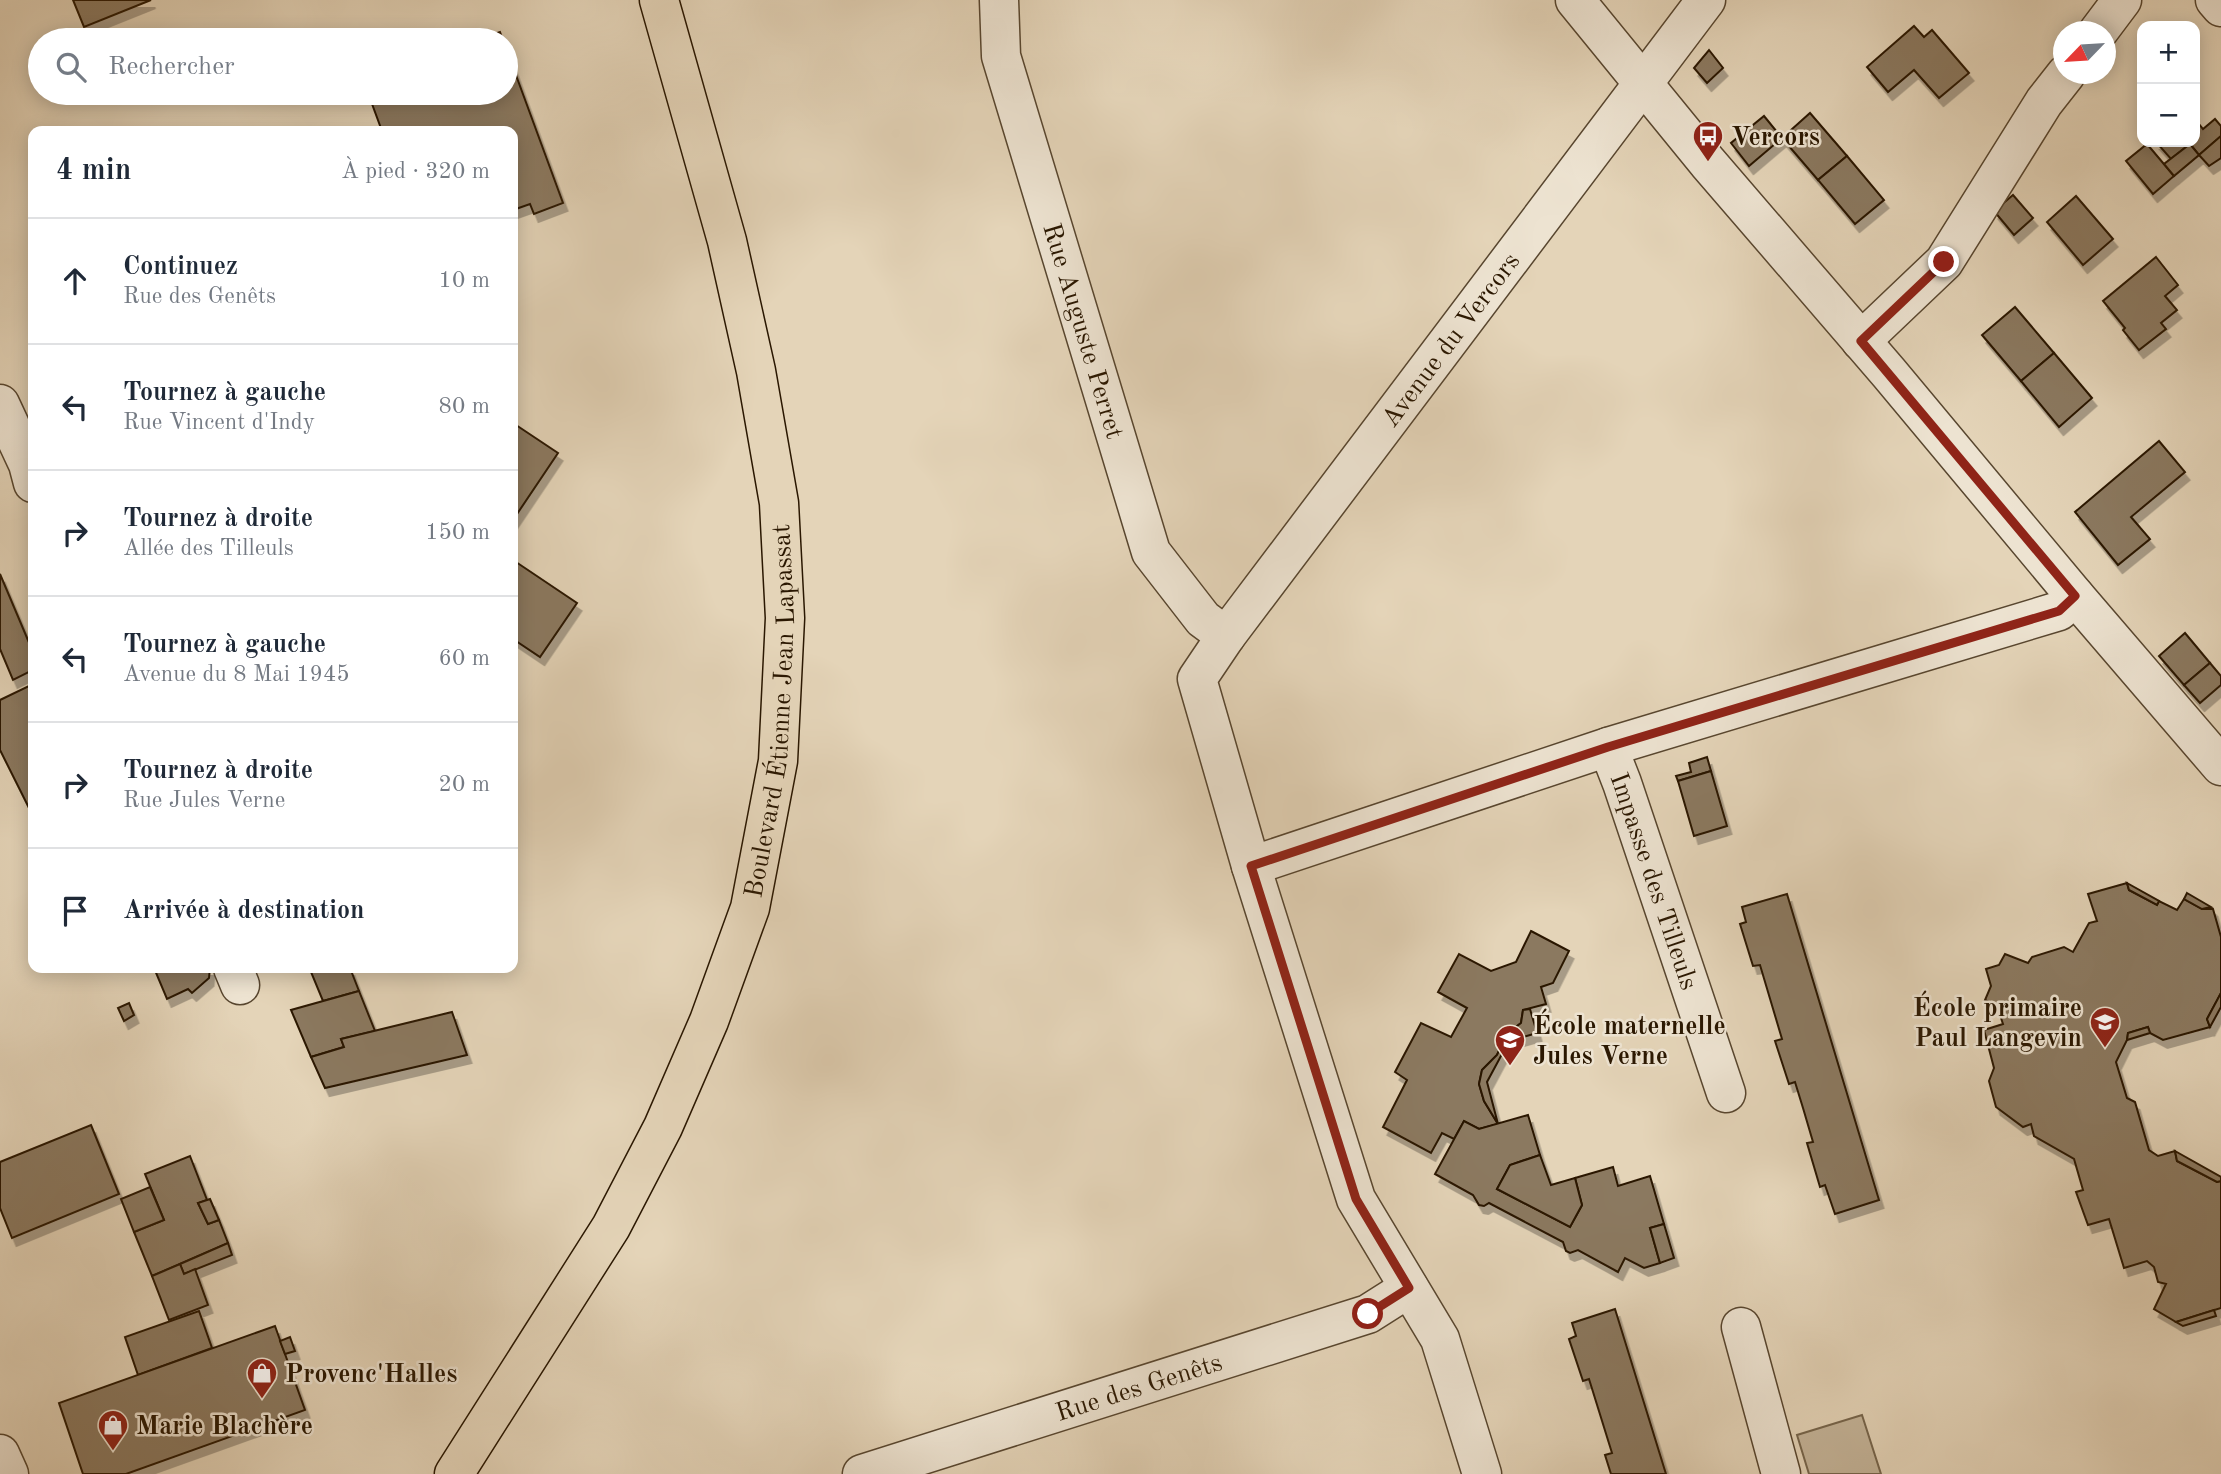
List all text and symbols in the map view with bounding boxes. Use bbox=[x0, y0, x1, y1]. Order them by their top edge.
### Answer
north arrow bbox=[2053, 21, 2116, 84]
map controls bbox=[2137, 21, 2200, 147]
button: + bbox=[2137, 21, 2200, 84]
search box bbox=[28, 28, 518, 105]
icon: search bbox=[52, 48, 90, 86]
text: Rechercher bbox=[108, 54, 235, 80]
button: − bbox=[2137, 84, 2200, 147]
bus stop icon: Vercors bbox=[1691, 119, 1725, 163]
place label: Vercors bbox=[1731, 125, 1820, 151]
text: 4 min bbox=[56, 156, 131, 186]
text: À pied · 320 m bbox=[341, 160, 490, 183]
street label: Rue Auguste Perret bbox=[1037, 220, 1127, 442]
route end bbox=[1928, 246, 1959, 277]
street label: Avenue du Vercors bbox=[1378, 248, 1525, 433]
text: Continuez bbox=[123, 254, 238, 280]
icon: ahead bbox=[56, 262, 94, 300]
text: 10 m bbox=[439, 269, 490, 292]
text: Rue des Genêts bbox=[123, 285, 276, 308]
text: Tournez à gauche bbox=[123, 380, 326, 406]
icon: left bbox=[56, 388, 94, 426]
text: 80 m bbox=[439, 395, 490, 418]
text: Rue Vincent d'Indy bbox=[123, 411, 315, 434]
text: Tournez à droite bbox=[123, 506, 313, 532]
icon: right bbox=[56, 514, 94, 552]
text: 150 m bbox=[425, 521, 490, 544]
street label: Boulevard Étienne Jean Lapassat bbox=[741, 523, 800, 900]
text: Allée des Tilleuls bbox=[123, 537, 294, 560]
text: Tournez à gauche bbox=[123, 632, 326, 658]
icon: left bbox=[56, 640, 94, 678]
text: 60 m bbox=[439, 647, 490, 670]
text: Avenue du 8 Mai 1945 bbox=[123, 663, 350, 686]
text: Tournez à droite bbox=[123, 758, 313, 784]
icon: right bbox=[56, 766, 94, 804]
street label: Impasse des Tilleuls bbox=[1604, 770, 1701, 993]
text: 20 m bbox=[439, 773, 490, 796]
text: Rue Jules Verne bbox=[123, 789, 285, 812]
icon: arrive bbox=[56, 892, 94, 930]
text: Arrivée à destination bbox=[123, 898, 365, 924]
place label: École primaire Paul Langevin bbox=[1913, 990, 2082, 1052]
school or university icon: École primaire Paul Langevin bbox=[2088, 1005, 2122, 1049]
place label: École maternelle Jules Verne bbox=[1533, 1008, 1726, 1070]
school or university icon: École maternelle Jules Verne bbox=[1493, 1023, 1527, 1067]
route start bbox=[1352, 1298, 1383, 1329]
street label: Rue des Genêts bbox=[1053, 1350, 1226, 1427]
shop icon: Provenc'Halles bbox=[245, 1356, 279, 1400]
place label: Provenc'Halles bbox=[285, 1362, 458, 1388]
shop icon: Marie Blachère bbox=[96, 1408, 130, 1452]
place label: Marie Blachère bbox=[136, 1414, 313, 1440]

